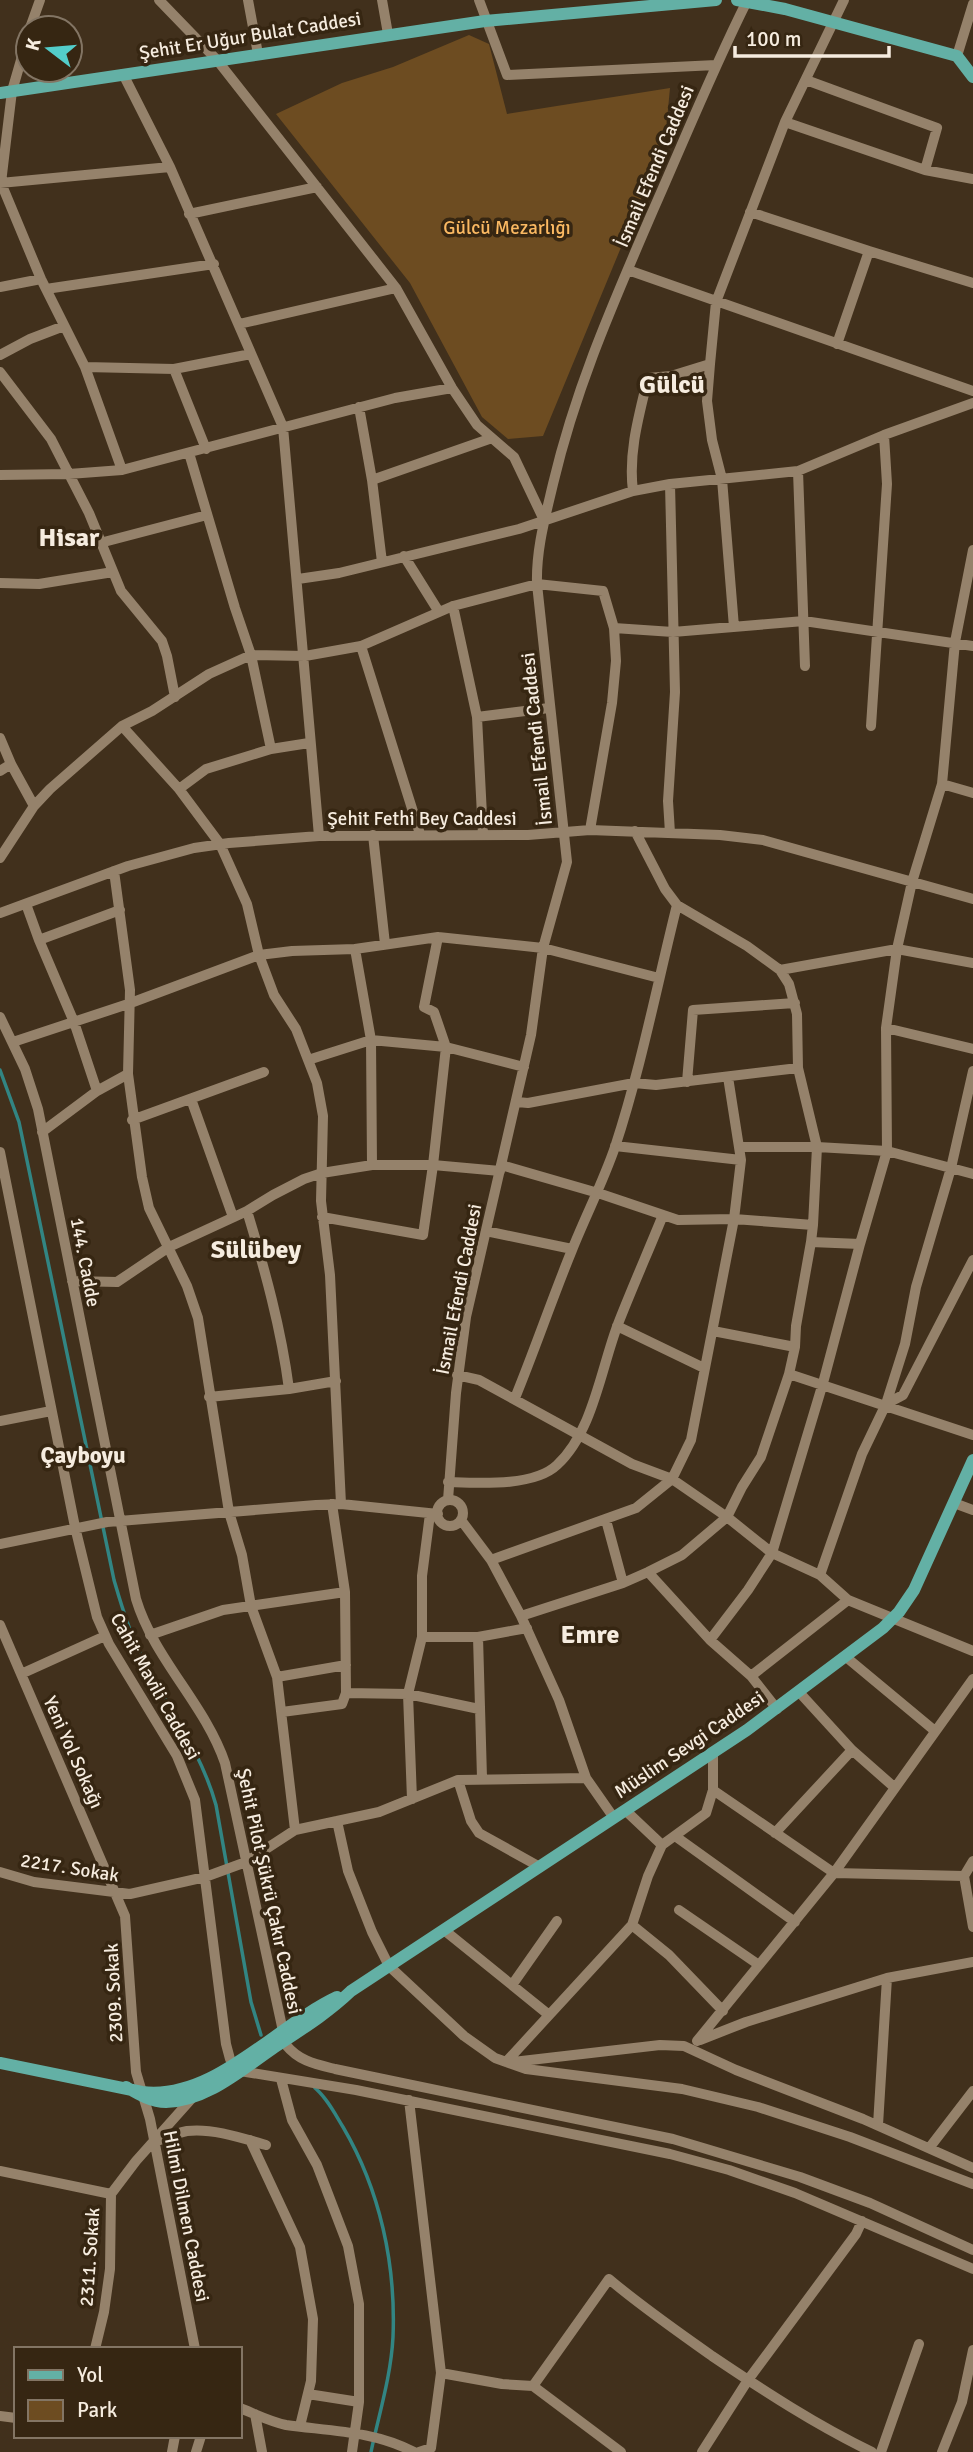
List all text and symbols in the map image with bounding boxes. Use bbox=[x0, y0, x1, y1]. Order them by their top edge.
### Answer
street label: Şehit Er Uğur Bulat Caddesi bbox=[137, 7, 363, 65]
north arrow bbox=[14, 14, 84, 84]
scale bar bbox=[735, 14, 889, 58]
text: 100 m bbox=[746, 26, 801, 52]
text: K bbox=[20, 35, 47, 54]
street label: İsmail Efendi Caddesi bbox=[610, 82, 700, 251]
park label: Gülcü Mezarlığı bbox=[443, 216, 571, 240]
district label: Gülcü bbox=[639, 369, 705, 401]
district label: Hisar bbox=[39, 522, 100, 554]
street label: İsmail Efendi Caddesi bbox=[516, 651, 558, 827]
street label: Şehit Fethi Bey Caddesi bbox=[327, 807, 517, 831]
street label: İsmail Efendi Caddesi bbox=[431, 1202, 487, 1377]
street label: 144. Cadde bbox=[65, 1215, 105, 1309]
district label: Sülübey bbox=[211, 1234, 301, 1266]
district label: Çayboyu bbox=[40, 1441, 126, 1470]
street label: Cahit Mavili Caddesi bbox=[105, 1609, 205, 1764]
district label: Emre bbox=[561, 1619, 619, 1651]
street label: Müslim Sevgi Caddesi bbox=[610, 1686, 769, 1804]
street label: Yeni Yol Sokağı bbox=[38, 1692, 109, 1812]
street label: Şehit Pilot Şükrü Çakır Caddesi bbox=[231, 1766, 307, 2016]
street label: 2217. Sokak bbox=[19, 1848, 121, 1888]
street label: 2309. Sokak bbox=[99, 1942, 129, 2043]
street label: Hilmi Dilmen Caddesi bbox=[158, 2128, 214, 2304]
street label: 2311. Sokak bbox=[75, 2206, 105, 2307]
legend bbox=[14, 2347, 242, 2438]
text: Yol bbox=[77, 2362, 103, 2388]
text: Park bbox=[77, 2397, 118, 2423]

